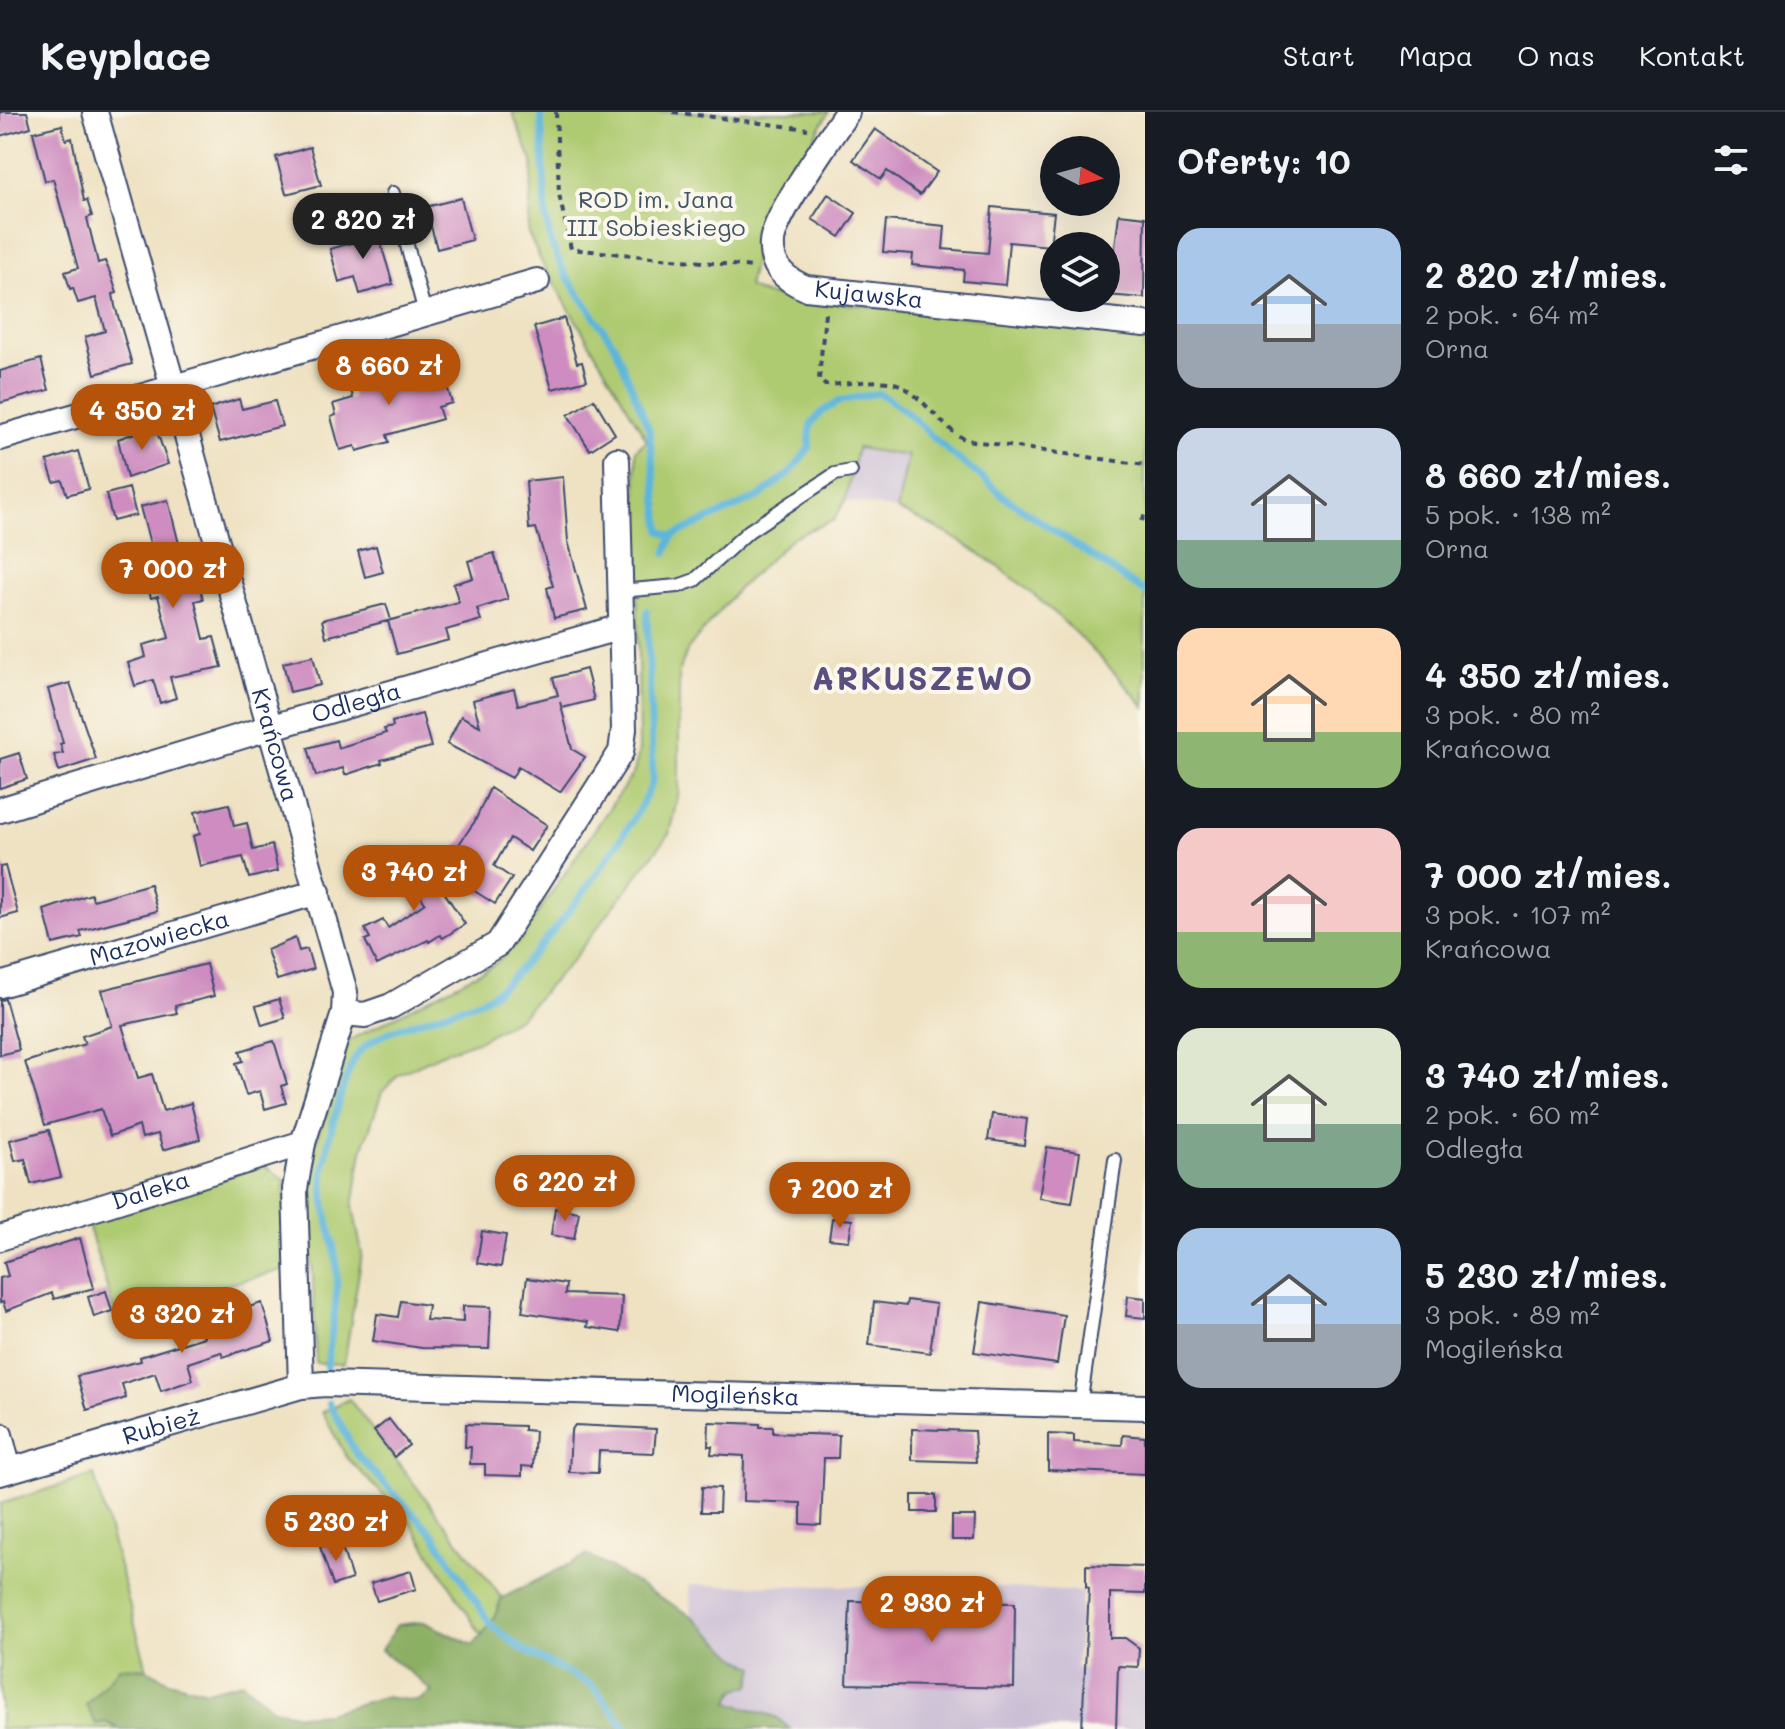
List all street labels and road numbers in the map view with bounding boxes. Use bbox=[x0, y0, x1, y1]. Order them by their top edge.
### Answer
street label: Kujawska bbox=[813, 272, 925, 314]
street label: Odległa bbox=[308, 674, 404, 729]
street label: Krańcowa bbox=[245, 684, 307, 805]
street label: Mazowiecka bbox=[85, 902, 233, 972]
street label: Daleka bbox=[107, 1163, 193, 1216]
street label: Mogileńska bbox=[671, 1377, 800, 1411]
street label: Rubież bbox=[119, 1399, 203, 1451]

